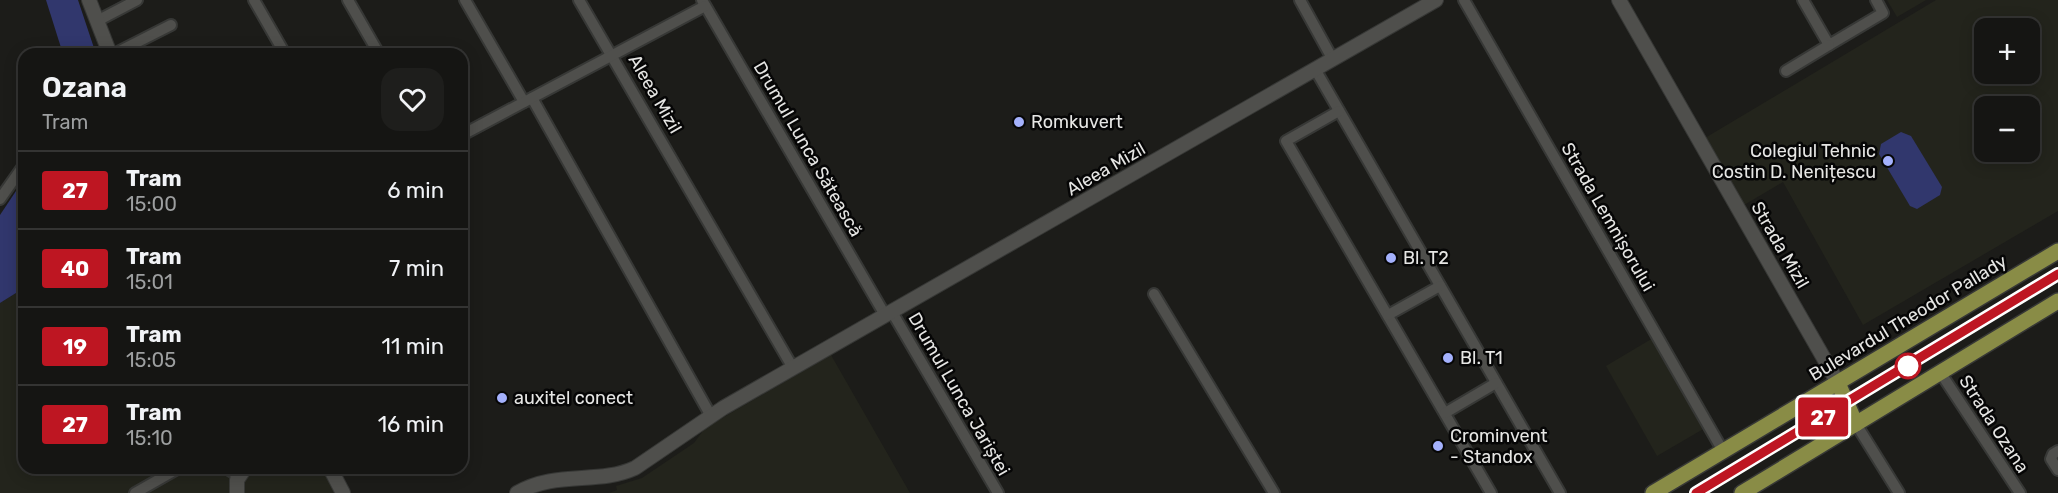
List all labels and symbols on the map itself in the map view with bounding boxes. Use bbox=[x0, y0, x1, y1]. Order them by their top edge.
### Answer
street label: Aleea Mizil bbox=[624, 51, 686, 137]
street label: Drumul Lunca Sătească bbox=[749, 57, 867, 241]
place label: Romkuvert bbox=[1031, 111, 1123, 133]
marker: Romkuvert bbox=[1012, 115, 1026, 129]
street label: Aleea Mizil bbox=[1063, 138, 1149, 200]
street label: Strada Lemnișorului bbox=[1556, 139, 1660, 295]
place label: Colegiul Tehnic Costin D. Nenițescu bbox=[1712, 140, 1876, 183]
marker: Colegiul Tehnic Costin D. Nenițescu bbox=[1881, 154, 1895, 168]
street label: Strada Mizil bbox=[1746, 198, 1814, 292]
place label: Bl. T2 bbox=[1403, 247, 1449, 269]
street label: Bulevardul Theodor Pallady bbox=[1805, 250, 2011, 386]
marker: Bl. T2 bbox=[1384, 251, 1398, 265]
street label: Drumul Lunca Jariștei bbox=[903, 309, 1015, 479]
place label: Bl. T1 bbox=[1460, 347, 1503, 369]
marker: Bl. T1 bbox=[1441, 351, 1455, 365]
unlabelled marker bbox=[1895, 353, 1921, 379]
street label: Strada Ozana bbox=[1954, 371, 2034, 477]
place label: auxitel conect bbox=[514, 387, 633, 409]
marker: auxitel conect bbox=[495, 391, 509, 405]
line badge: 27 bbox=[1796, 398, 1850, 436]
place label: Crominvent - Standox bbox=[1450, 425, 1548, 468]
marker: Crominvent - Standox bbox=[1431, 439, 1445, 453]

